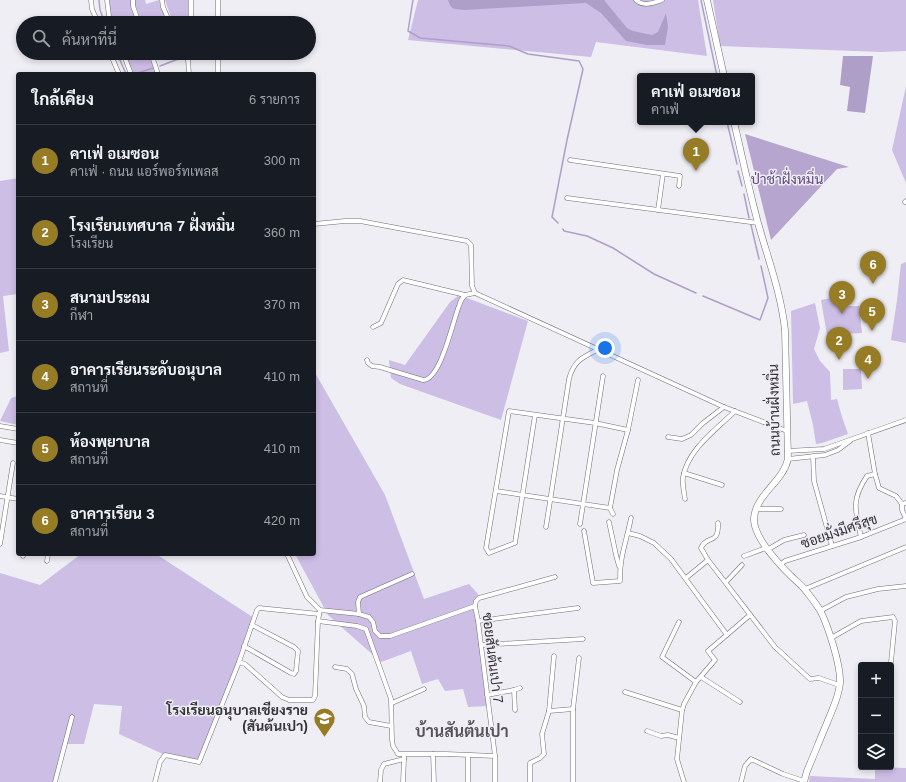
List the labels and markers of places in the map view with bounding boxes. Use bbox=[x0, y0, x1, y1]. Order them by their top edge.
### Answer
pin: 1 bbox=[683, 138, 709, 171]
pin: 6 bbox=[860, 251, 886, 284]
pin: 3 bbox=[829, 281, 855, 314]
pin: 5 bbox=[859, 298, 885, 331]
pin: 2 bbox=[826, 327, 852, 360]
pin: 4 bbox=[855, 346, 881, 379]
place label: โรงเรียนอนุบาลเชียงราย (สันต้นเปา) bbox=[166, 701, 308, 734]
school or university icon: โรงเรียนอนุบาลเชียงราย (สันต้นเปา) bbox=[311, 705, 337, 738]

